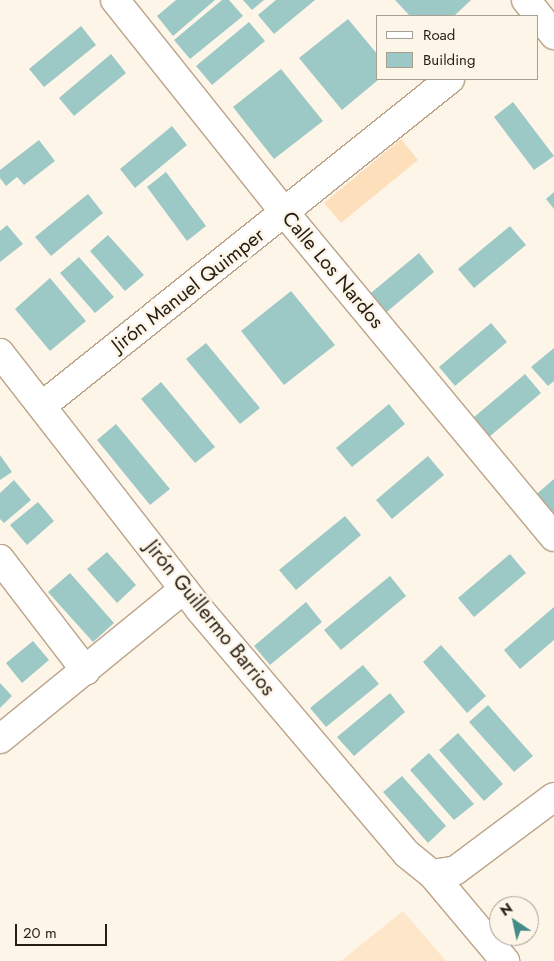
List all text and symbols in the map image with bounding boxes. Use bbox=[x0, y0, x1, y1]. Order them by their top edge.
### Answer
legend bbox=[376, 15, 539, 80]
text: Road bbox=[423, 24, 455, 46]
text: Building bbox=[423, 49, 475, 71]
street label: Calle Los Nardos bbox=[277, 207, 389, 333]
street label: Jirón Manuel Quimper bbox=[107, 223, 269, 357]
street label: Jirón Guillermo Barrios bbox=[140, 536, 280, 700]
north arrow bbox=[489, 896, 539, 946]
text: N bbox=[496, 898, 516, 921]
scale bar bbox=[18, 914, 110, 946]
text: 20 m bbox=[23, 922, 57, 944]

